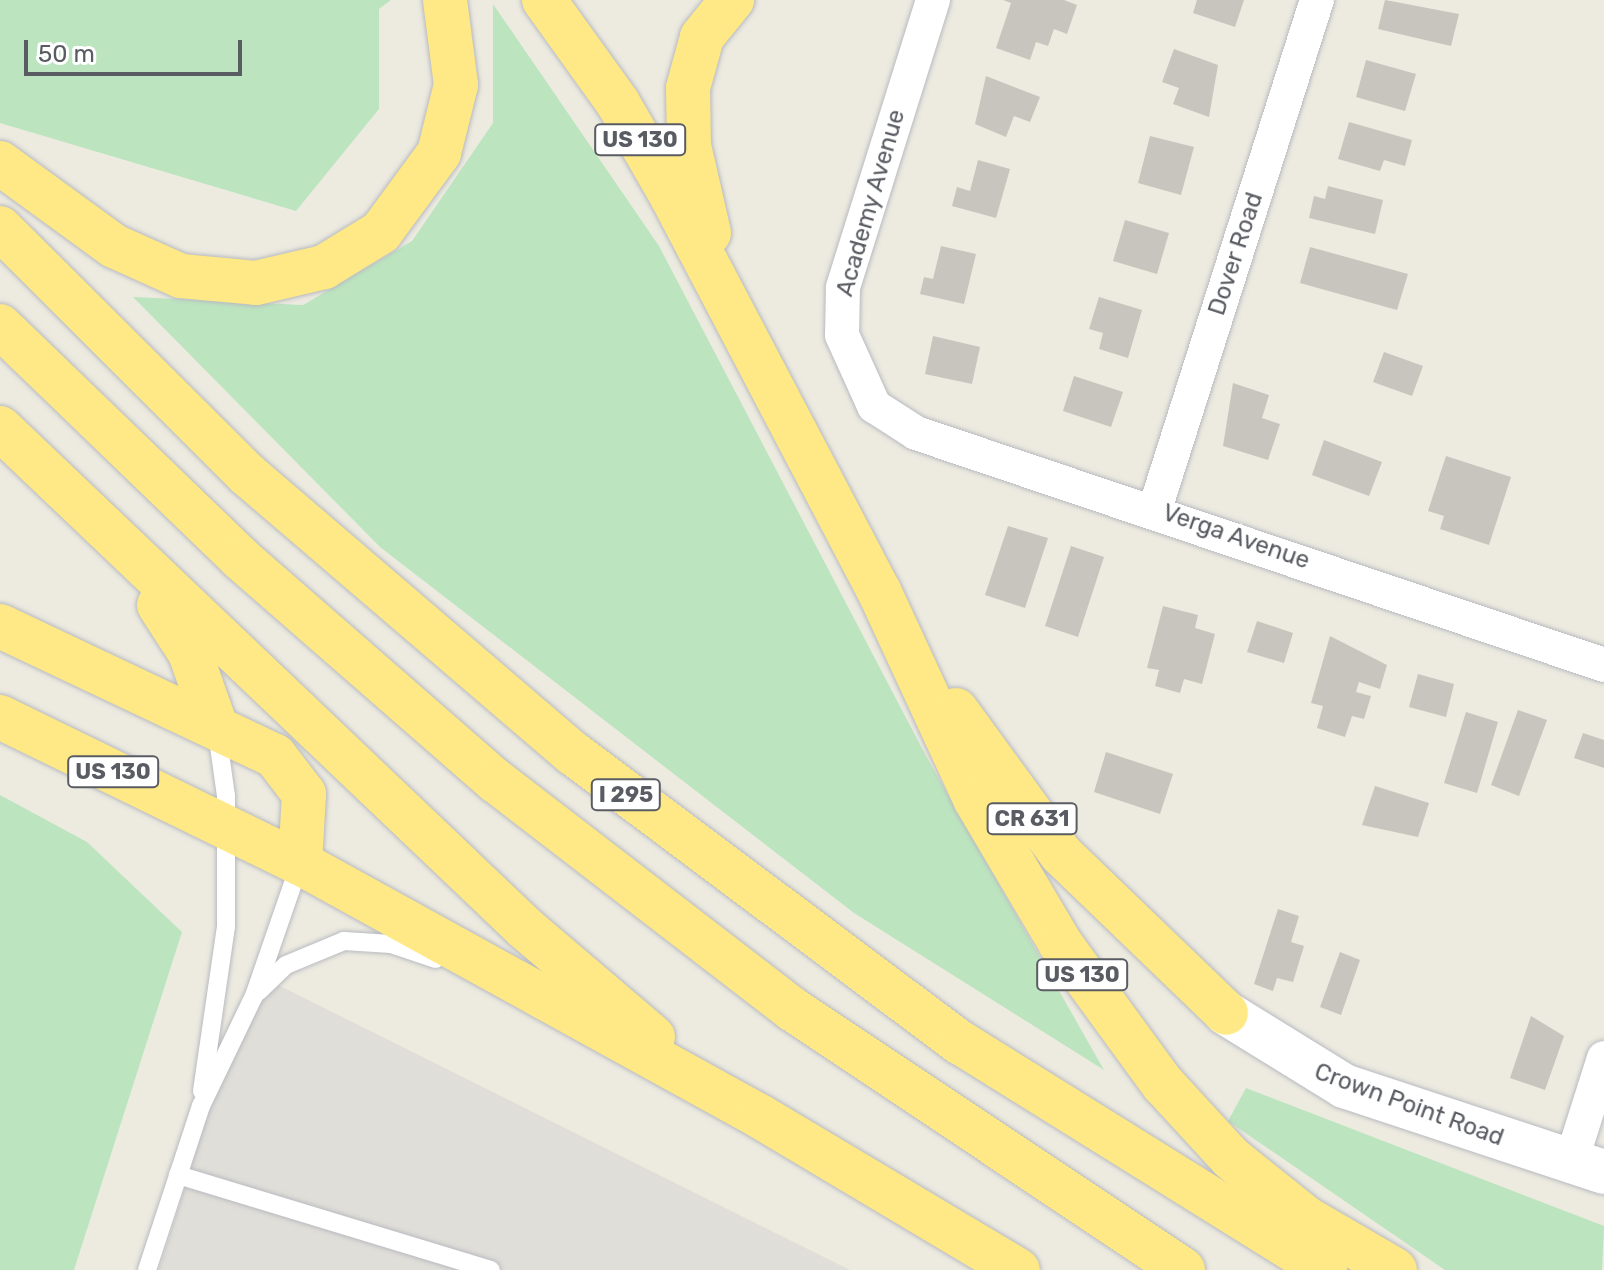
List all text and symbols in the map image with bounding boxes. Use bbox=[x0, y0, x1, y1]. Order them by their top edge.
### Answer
scale bar bbox=[28, 24, 246, 74]
text: 50 m bbox=[38, 40, 95, 68]
street label: Academy Avenue bbox=[830, 106, 912, 300]
road number: US 130 bbox=[594, 122, 686, 158]
street label: Dover Road bbox=[1203, 189, 1269, 319]
street label: Verga Avenue bbox=[1158, 498, 1314, 576]
road number: US 130 bbox=[67, 754, 159, 790]
road number: I 295 bbox=[590, 777, 662, 813]
road number: CR 631 bbox=[986, 801, 1078, 837]
road number: US 130 bbox=[1036, 957, 1128, 993]
street label: Crown Point Road bbox=[1310, 1057, 1508, 1153]

